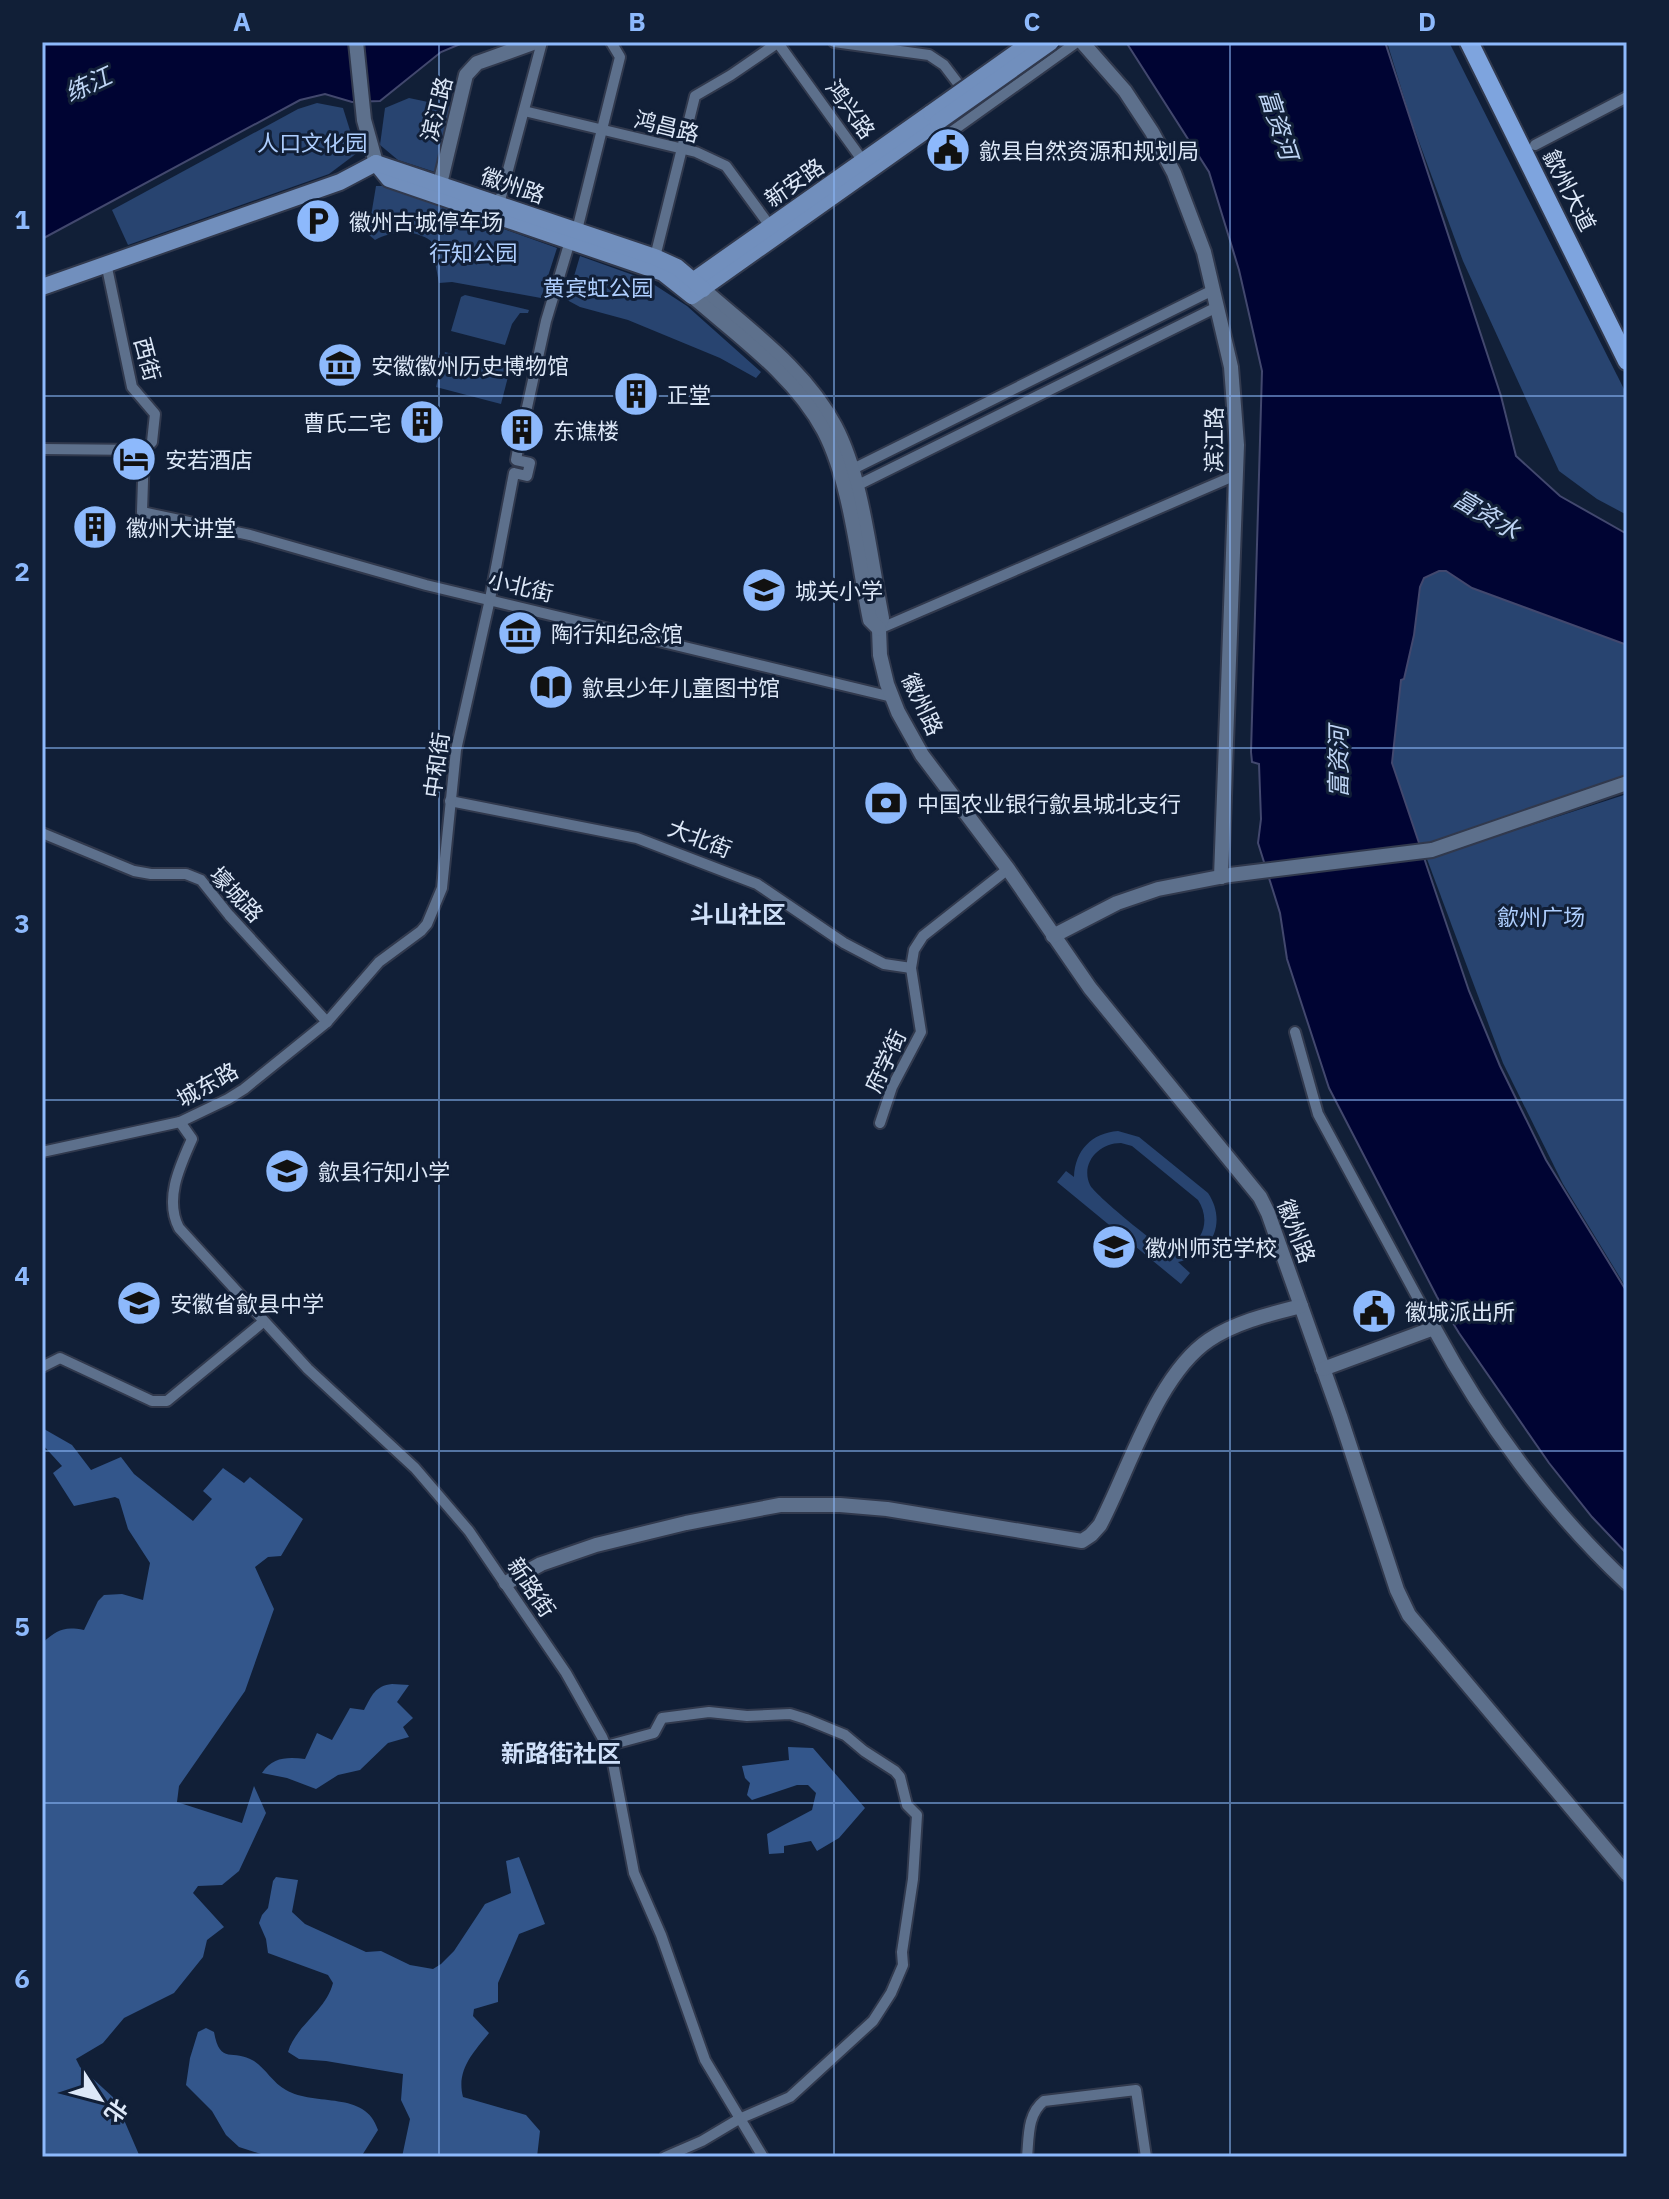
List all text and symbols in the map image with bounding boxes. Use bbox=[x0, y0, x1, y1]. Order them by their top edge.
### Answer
text: A bbox=[233, 4, 251, 38]
text: B bbox=[628, 4, 646, 38]
text: C bbox=[1024, 4, 1041, 38]
text: D bbox=[1418, 4, 1436, 38]
water label: 练江 bbox=[59, 58, 119, 109]
street label: 滨江路 bbox=[414, 73, 458, 145]
street label: 鸿兴路 bbox=[820, 74, 882, 144]
water label: 富资河 bbox=[1253, 85, 1307, 167]
street label: 鸿昌路 bbox=[631, 104, 703, 148]
public building icon: 歙县自然资源和规划局 bbox=[924, 126, 972, 174]
park label: 人口文化园 bbox=[257, 128, 367, 157]
place label: 歙县自然资源和规划局 bbox=[979, 136, 1199, 165]
street label: 歙州大道 bbox=[1537, 144, 1603, 236]
street label: 新安路 bbox=[759, 151, 829, 213]
street label: 徽州路 bbox=[477, 161, 549, 209]
parking icon: 徽州古城停车场 bbox=[294, 197, 342, 245]
text: 1 bbox=[14, 202, 30, 236]
place label: 徽州古城停车场 bbox=[349, 207, 503, 236]
park label: 行知公园 bbox=[429, 238, 517, 267]
park label: 黄宾虹公园 bbox=[543, 273, 653, 302]
street label: 西街 bbox=[128, 334, 168, 384]
museum icon: 安徽徽州历史博物馆 bbox=[316, 341, 364, 389]
place label: 安徽徽州历史博物馆 bbox=[371, 351, 569, 380]
building icon: 正堂 bbox=[612, 370, 660, 418]
place label: 正堂 bbox=[667, 380, 711, 409]
building icon: 曹氏二宅 bbox=[398, 398, 446, 446]
building icon: 东谯楼 bbox=[498, 406, 546, 454]
street label: 滨江路 bbox=[1199, 407, 1228, 473]
place label: 曹氏二宅 bbox=[303, 408, 391, 437]
place label: 东谯楼 bbox=[553, 416, 619, 445]
hotel icon: 安若酒店 bbox=[110, 435, 158, 483]
place label: 安若酒店 bbox=[165, 445, 253, 474]
water label: 富资水 bbox=[1448, 482, 1527, 547]
building icon: 徽州大讲堂 bbox=[71, 503, 119, 551]
place label: 徽州大讲堂 bbox=[126, 513, 236, 542]
text: 2 bbox=[14, 554, 30, 588]
street label: 小北街 bbox=[486, 564, 556, 608]
school or university icon: 城关小学 bbox=[740, 566, 788, 614]
place label: 城关小学 bbox=[795, 576, 883, 605]
museum icon: 陶行知纪念馆 bbox=[496, 609, 544, 657]
place label: 陶行知纪念馆 bbox=[551, 619, 683, 648]
library icon: 歙县少年儿童图书馆 bbox=[527, 663, 575, 711]
street label: 徽州路 bbox=[896, 668, 950, 740]
place label: 歙县少年儿童图书馆 bbox=[582, 673, 780, 702]
water label: 富资河 bbox=[1322, 722, 1354, 798]
street label: 中和街 bbox=[417, 730, 455, 800]
bank icon: 中国农业银行歙县城北支行 bbox=[862, 779, 910, 827]
place label: 中国农业银行歙县城北支行 bbox=[917, 789, 1181, 818]
street label: 大北街 bbox=[664, 813, 736, 863]
street label: 壕城路 bbox=[204, 860, 270, 928]
district label: 斗山社区 bbox=[690, 898, 786, 930]
park label: 歙州广场 bbox=[1497, 902, 1585, 931]
text: 3 bbox=[14, 906, 30, 940]
street label: 府学街 bbox=[858, 1025, 912, 1097]
street label: 城东路 bbox=[171, 1055, 243, 1113]
school or university icon: 歙县行知小学 bbox=[263, 1147, 311, 1195]
place label: 歙县行知小学 bbox=[318, 1157, 450, 1186]
street label: 徽州路 bbox=[1272, 1195, 1322, 1267]
school or university icon: 徽州师范学校 bbox=[1090, 1223, 1138, 1271]
place label: 徽州师范学校 bbox=[1145, 1233, 1277, 1262]
text: 4 bbox=[14, 1258, 30, 1292]
school or university icon: 安徽省歙县中学 bbox=[115, 1279, 163, 1327]
public building icon: 徽城派出所 bbox=[1350, 1287, 1398, 1335]
place label: 安徽省歙县中学 bbox=[170, 1289, 324, 1318]
place label: 徽城派出所 bbox=[1405, 1297, 1515, 1326]
street label: 新路街 bbox=[502, 1552, 562, 1622]
text: 5 bbox=[14, 1609, 30, 1643]
district label: 新路街社区 bbox=[501, 1737, 621, 1769]
text: 6 bbox=[14, 1961, 30, 1995]
north arrow bbox=[60, 2059, 140, 2139]
text: 北 bbox=[98, 2094, 135, 2128]

